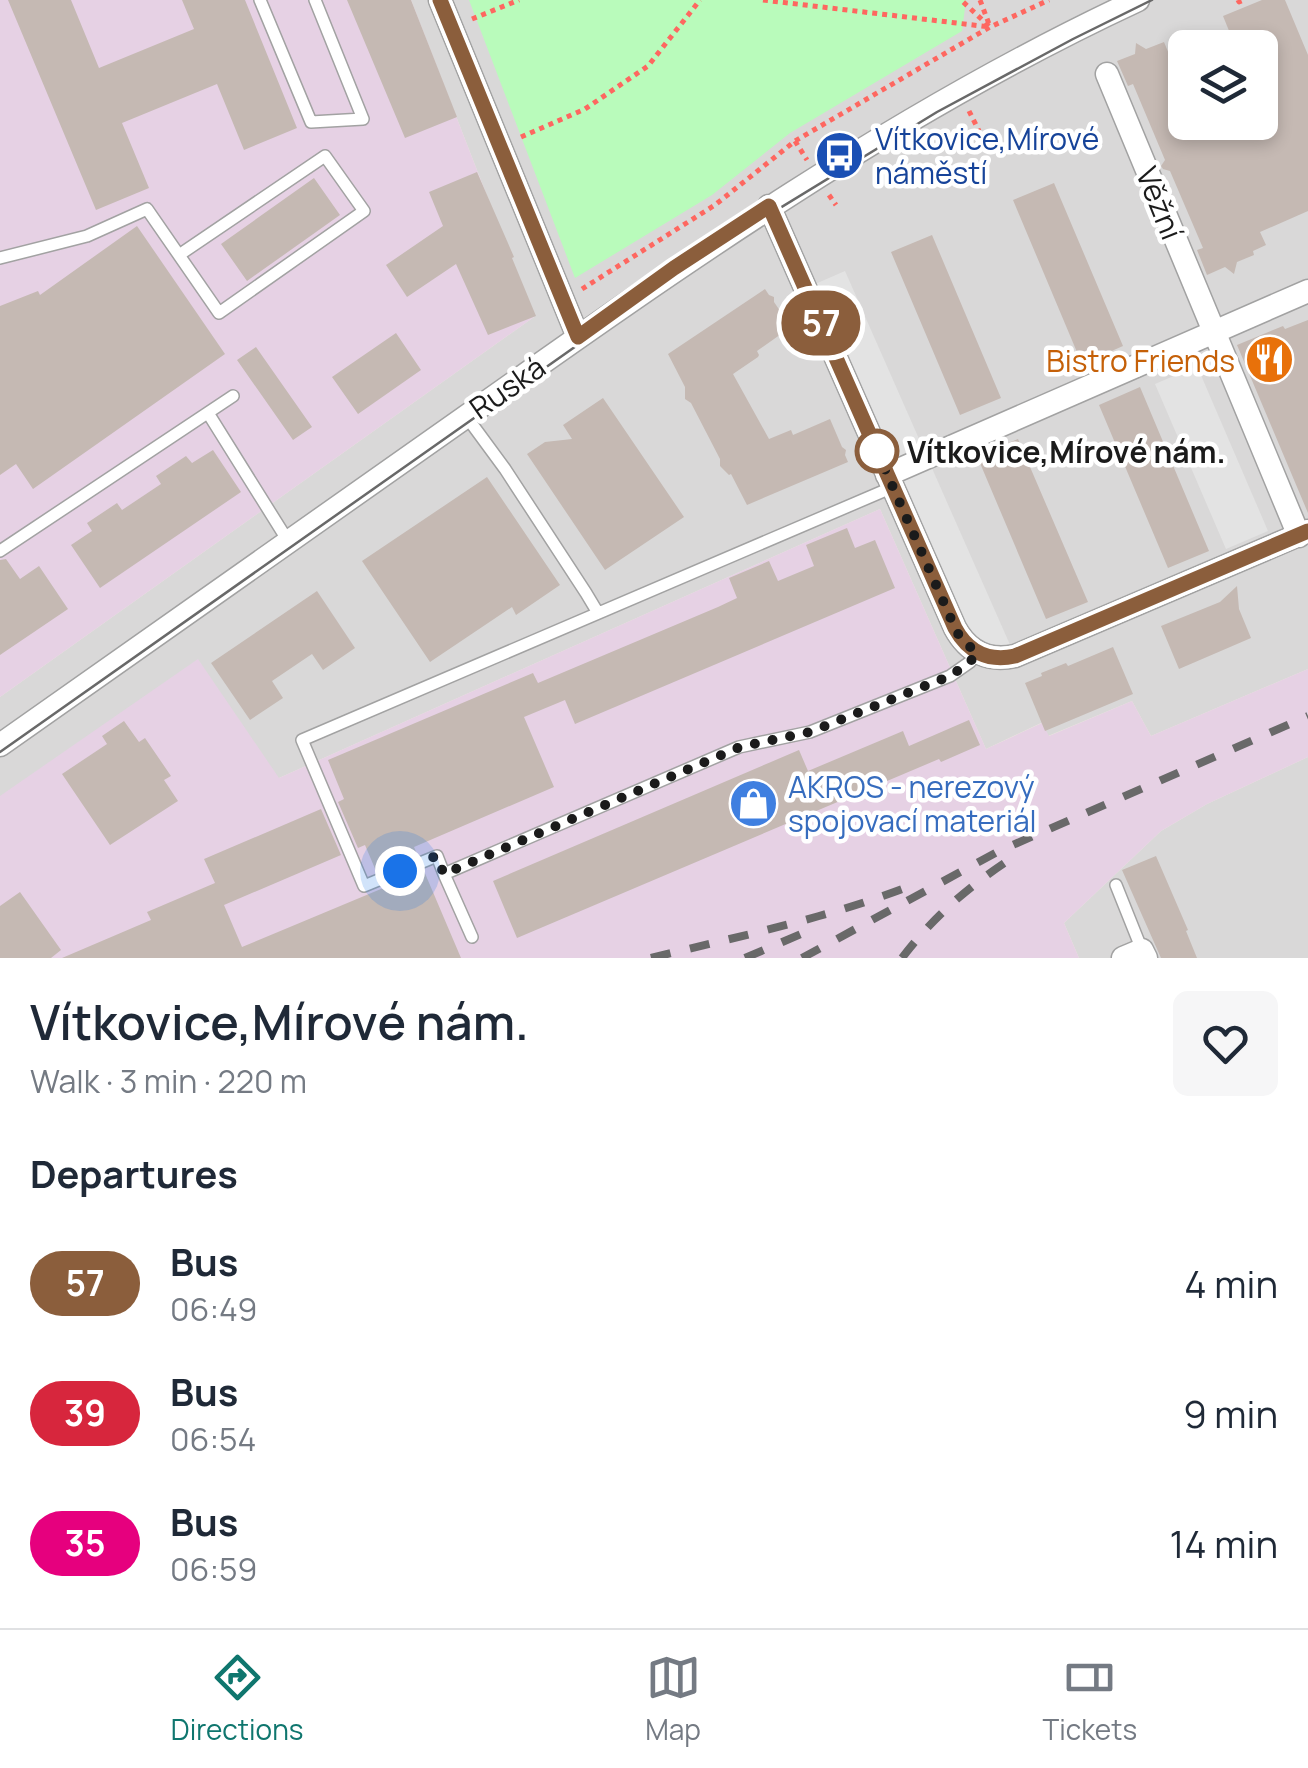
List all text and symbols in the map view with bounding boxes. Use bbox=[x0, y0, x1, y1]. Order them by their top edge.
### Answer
map controls bbox=[1168, 30, 1278, 140]
button: layers bbox=[1168, 30, 1278, 140]
place label: Vítkovice,Mírové náměstí bbox=[875, 118, 1099, 193]
bus stop icon: Vítkovice,Mírové náměstí bbox=[814, 129, 866, 181]
street label: Věžní bbox=[1127, 161, 1193, 245]
line badge: 57 bbox=[776, 290, 866, 356]
text: 57 bbox=[801, 299, 841, 347]
restaurant icon: Bistro Friends bbox=[1244, 334, 1296, 386]
place label: Bistro Friends bbox=[1046, 340, 1235, 381]
street label: Ruská bbox=[461, 346, 553, 428]
marker: Vítkovice,Mírové nám. bbox=[856, 430, 898, 472]
place label: Vítkovice,Mírové nám. bbox=[907, 431, 1226, 472]
place label: AKROS - nerezový spojovací materiál bbox=[788, 766, 1037, 841]
shop icon: AKROS - nerezový spojovací materiál bbox=[727, 777, 779, 829]
your location bbox=[375, 846, 425, 896]
text: Vítkovice,Mírové nám. bbox=[30, 989, 529, 1054]
button: heart bbox=[1173, 991, 1278, 1096]
text: Walk · 3 min · 220 m bbox=[30, 1059, 307, 1103]
text: Departures bbox=[30, 1147, 238, 1199]
text: Bus bbox=[170, 1235, 238, 1287]
text: 4 min bbox=[1184, 1257, 1278, 1309]
text: 57 bbox=[65, 1259, 105, 1307]
text: 06:49 bbox=[170, 1287, 257, 1331]
text: Bus bbox=[170, 1365, 238, 1417]
text: 9 min bbox=[1183, 1387, 1278, 1439]
text: 39 bbox=[64, 1389, 106, 1437]
text: 06:54 bbox=[170, 1417, 256, 1461]
text: Bus bbox=[170, 1495, 238, 1547]
text: 14 min bbox=[1170, 1517, 1278, 1569]
text: 35 bbox=[65, 1519, 105, 1567]
text: 06:59 bbox=[170, 1547, 257, 1591]
tab: Directions bbox=[171, 1650, 304, 1748]
tab: Map bbox=[645, 1650, 701, 1748]
tab: Tickets bbox=[1043, 1650, 1137, 1748]

